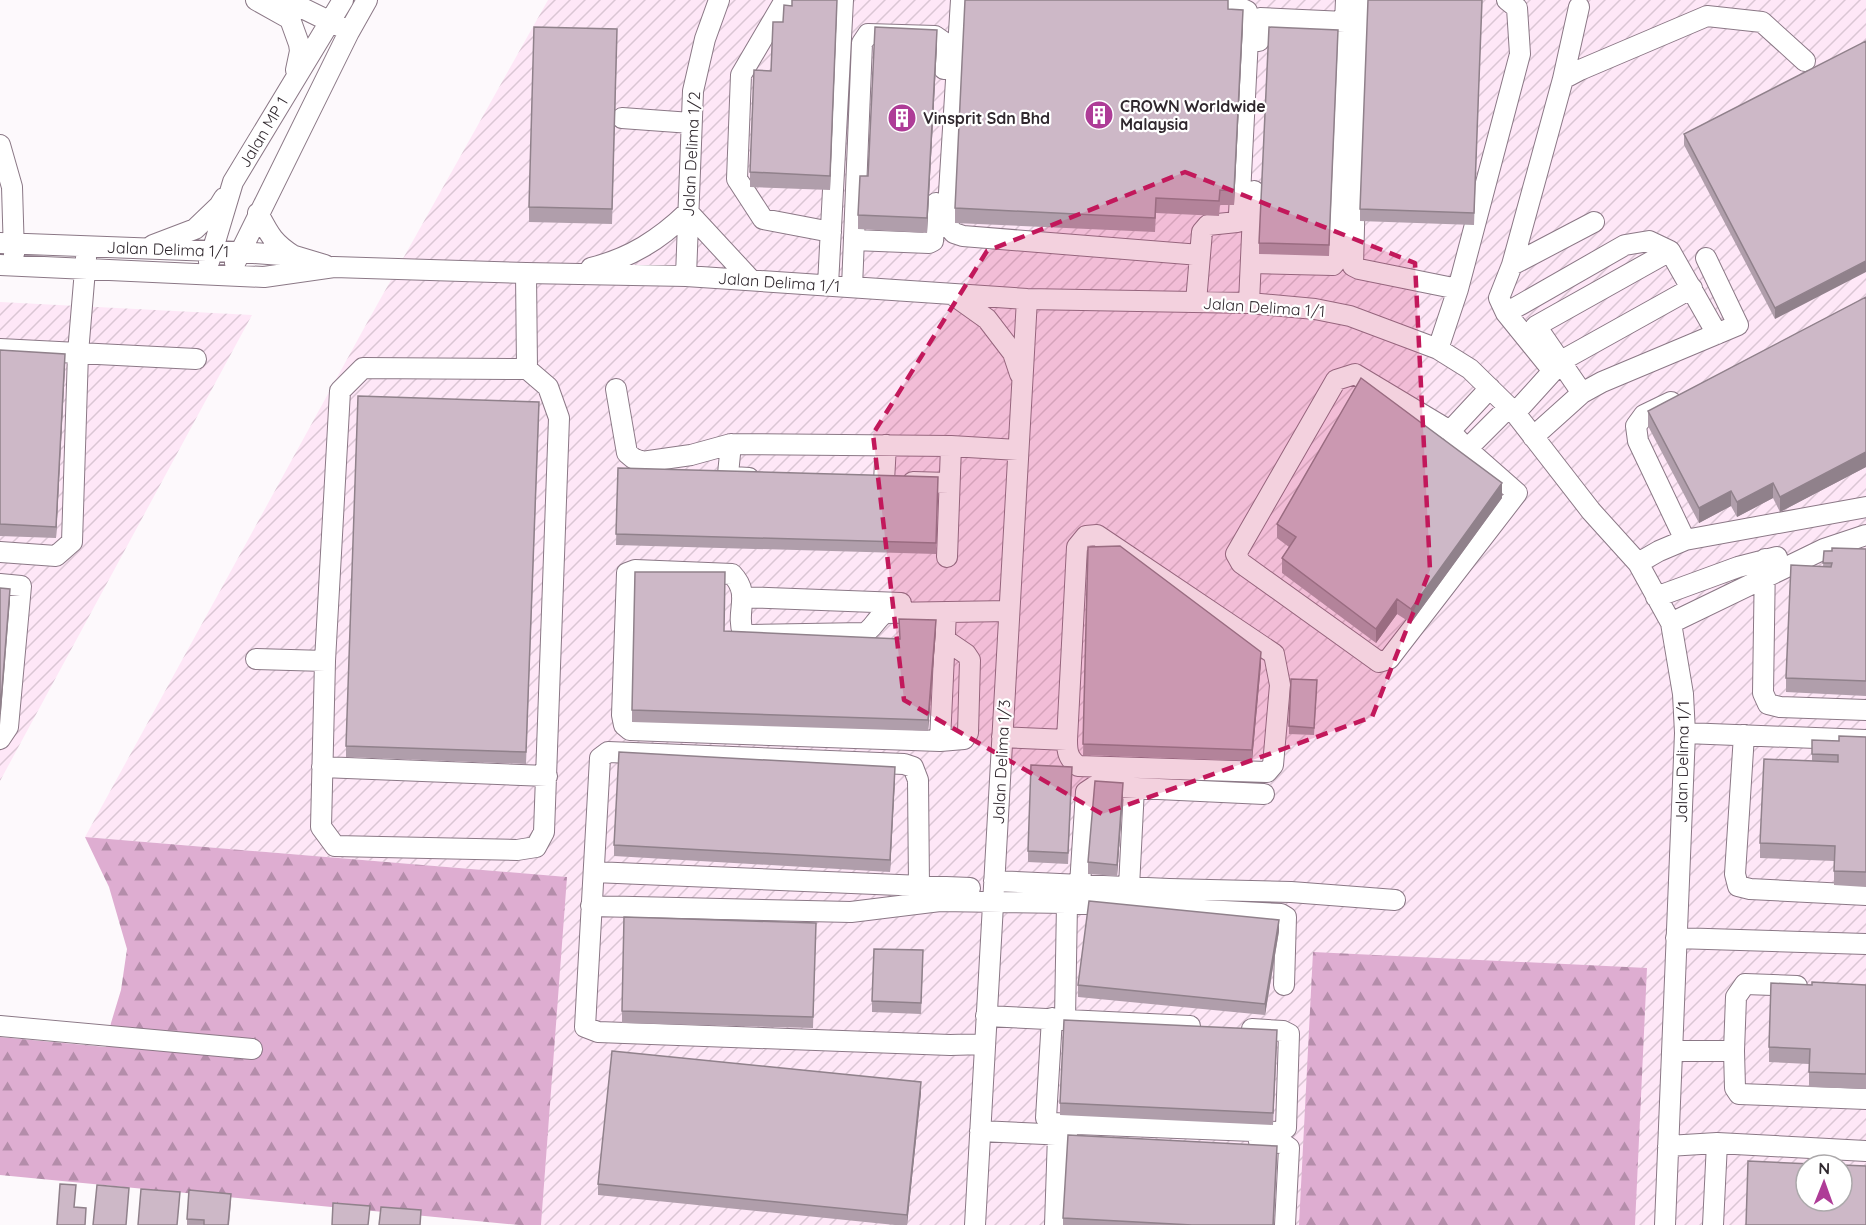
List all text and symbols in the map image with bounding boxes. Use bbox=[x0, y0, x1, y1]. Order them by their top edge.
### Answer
street label: Jalan Delima 1/2 bbox=[678, 91, 704, 217]
street label: Jalan MP 1 bbox=[234, 93, 292, 171]
place label: CROWN Worldwide Malaysia bbox=[1120, 96, 1266, 134]
building icon: CROWN Worldwide Malaysia bbox=[1083, 99, 1115, 131]
building icon: Vinsprit Sdn Bhd bbox=[886, 102, 918, 134]
place label: Vinsprit Sdn Bhd bbox=[923, 108, 1050, 128]
street label: Jalan Delima 1/1 bbox=[106, 237, 230, 261]
street label: Jalan Delima 1/1 bbox=[717, 268, 841, 296]
street label: Jalan Delima 1/1 bbox=[1202, 293, 1326, 321]
street label: Jalan Delima 1/3 bbox=[988, 699, 1014, 825]
street label: Jalan Delima 1/1 bbox=[1671, 701, 1693, 823]
north arrow bbox=[1794, 1153, 1854, 1213]
text: N bbox=[1818, 1158, 1830, 1178]

